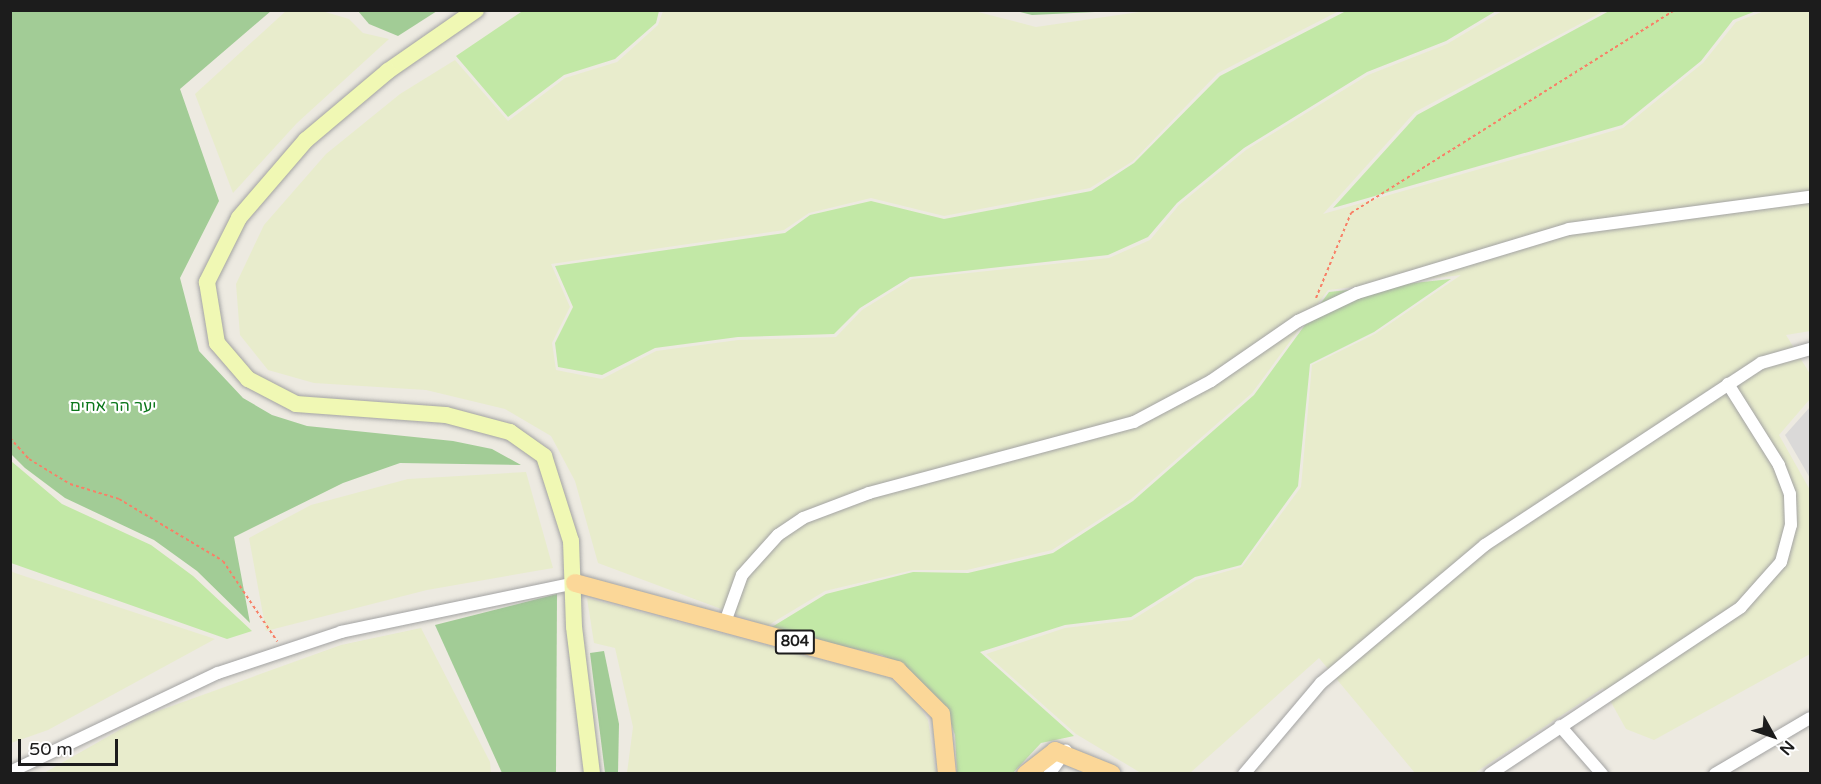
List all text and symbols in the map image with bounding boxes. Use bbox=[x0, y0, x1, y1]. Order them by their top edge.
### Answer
park label: יער הר אחים bbox=[70, 396, 156, 416]
road number: 804 bbox=[774, 630, 816, 654]
north arrow bbox=[1743, 706, 1803, 766]
scale bar bbox=[21, 727, 122, 765]
text: N bbox=[1775, 736, 1799, 759]
text: 50 m bbox=[29, 738, 73, 760]

